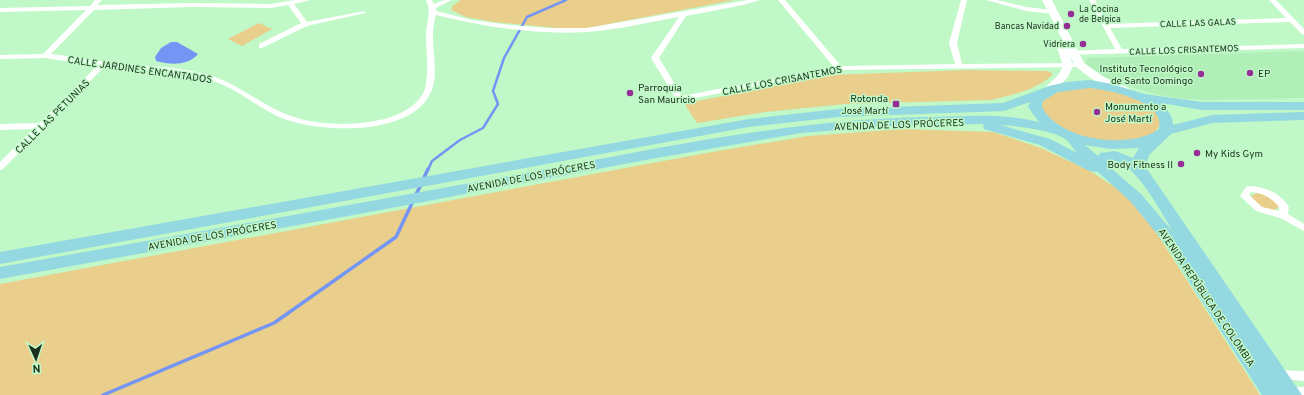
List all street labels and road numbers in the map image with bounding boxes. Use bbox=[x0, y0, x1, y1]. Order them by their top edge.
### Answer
street label: CALLE LAS GALAS bbox=[1160, 17, 1236, 30]
street label: CALLE LOS CRISANTEMOS bbox=[1129, 43, 1239, 58]
street label: CALLE JARDINES ENCANTADOS bbox=[67, 54, 213, 87]
street label: CALLE LOS CRISANTEMOS bbox=[721, 63, 843, 99]
street label: CALLE LAS PETUNIAS bbox=[13, 77, 93, 157]
street label: AVENIDA DE LOS PRÓCERES bbox=[834, 117, 964, 134]
street label: AVENIDA DE LOS PRÓCERES bbox=[466, 159, 597, 196]
street label: AVENIDA DE LOS PRÓCERES bbox=[147, 219, 278, 254]
street label: AVENIDA REPÚBLICA DE COLOMBIA bbox=[1154, 226, 1257, 370]

